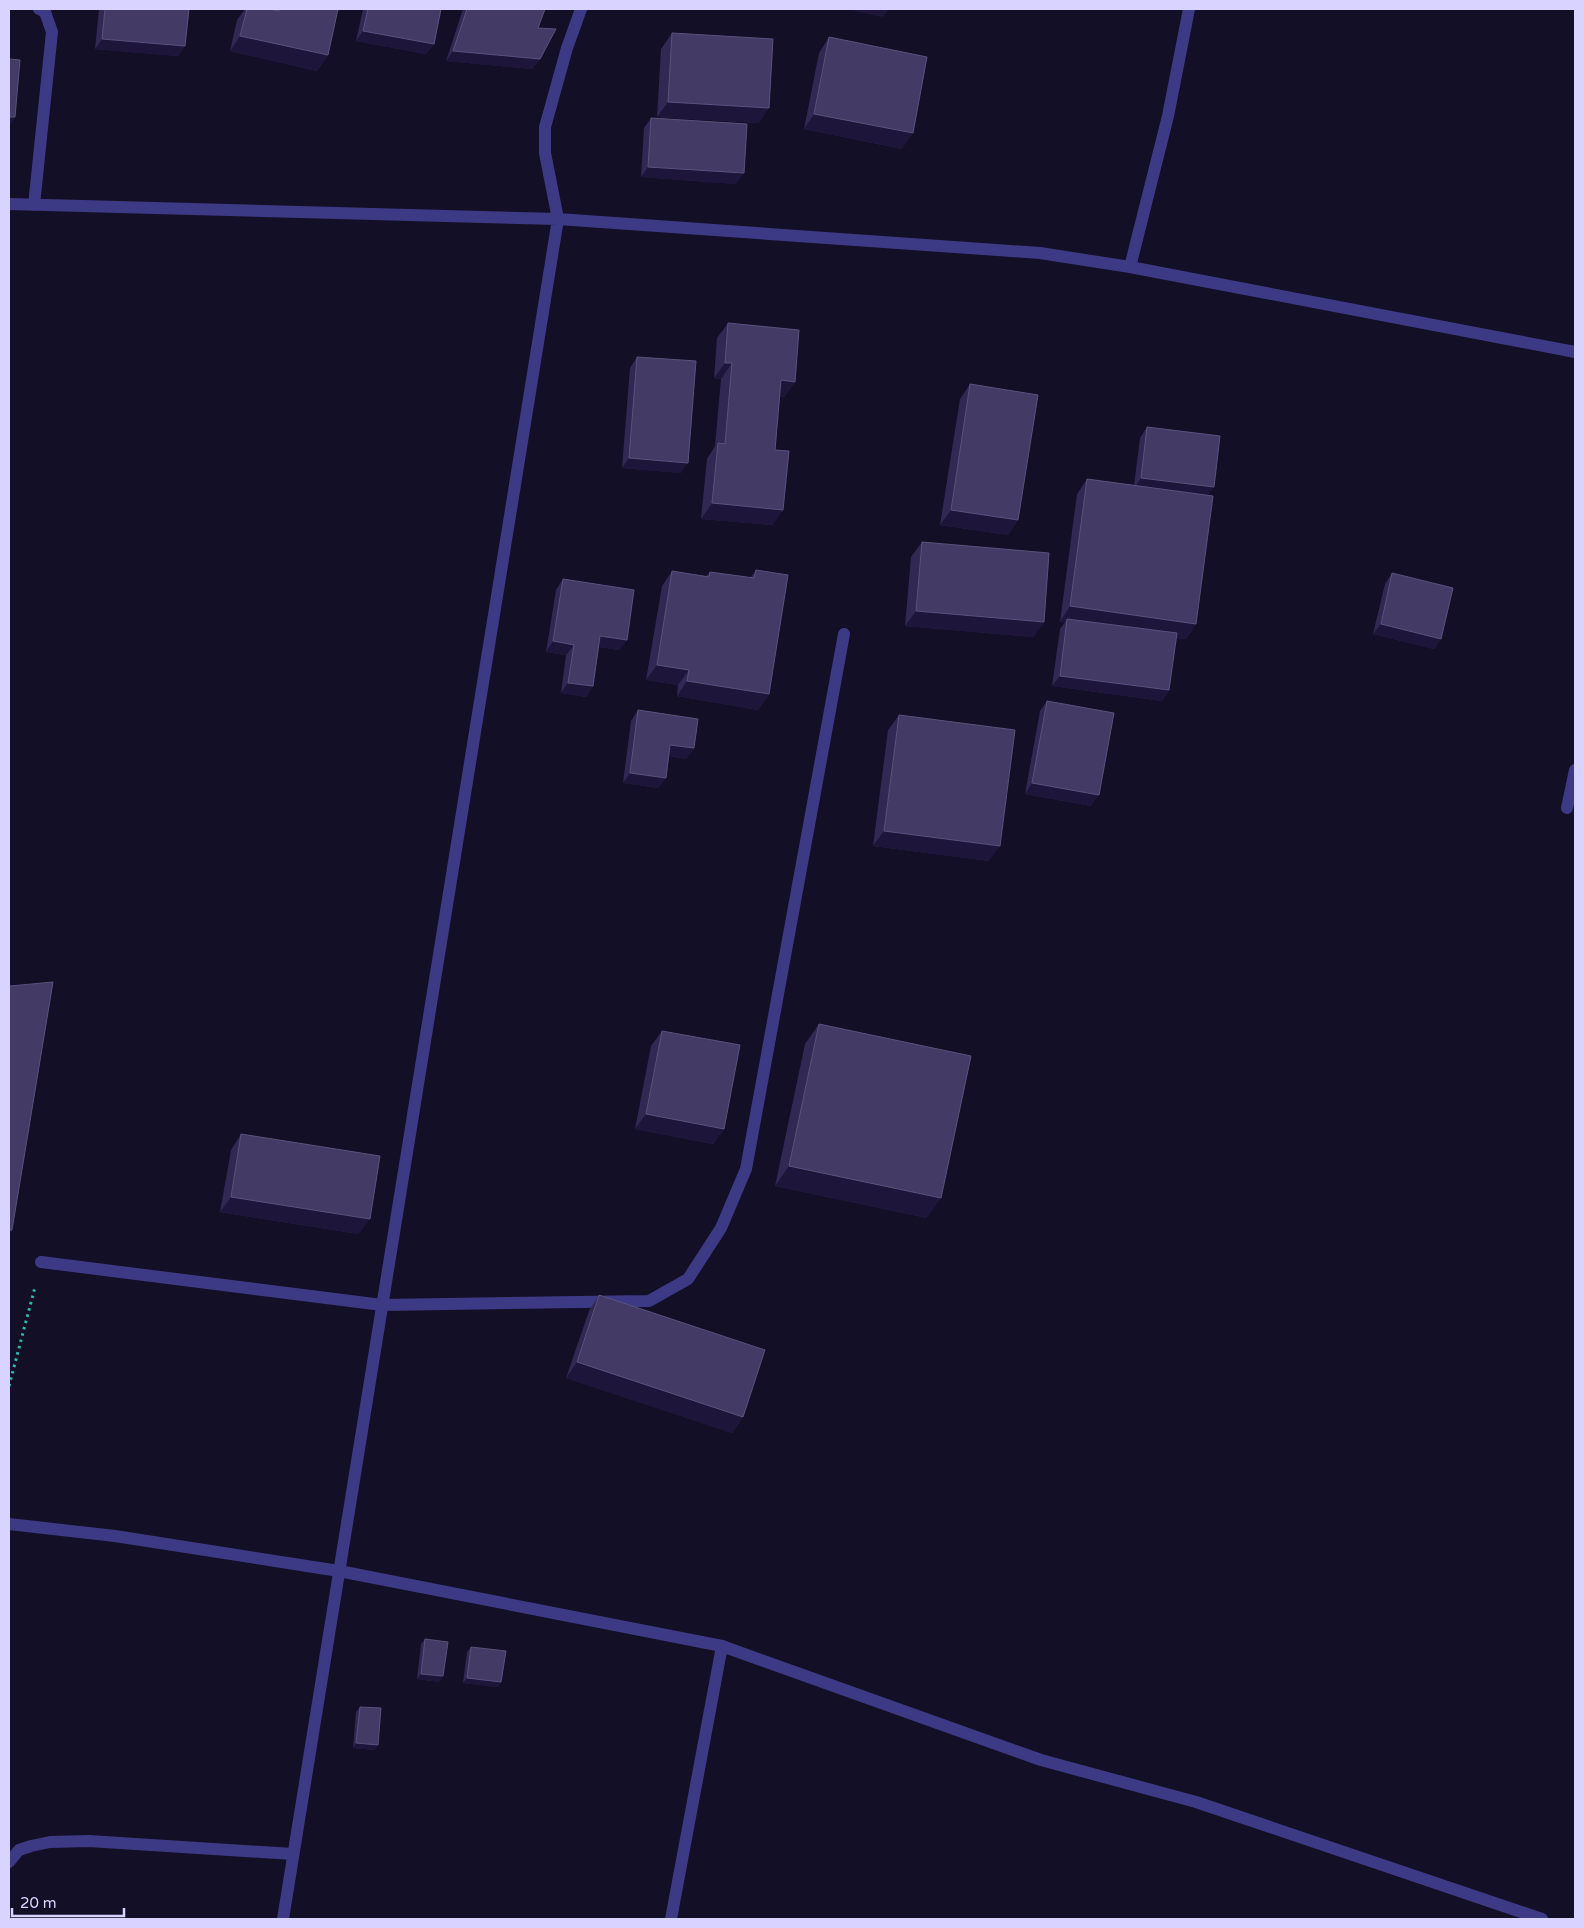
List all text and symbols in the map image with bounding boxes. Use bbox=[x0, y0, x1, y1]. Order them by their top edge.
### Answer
scale bar bbox=[12, 1886, 125, 1918]
text: 20 m bbox=[20, 1894, 57, 1912]

